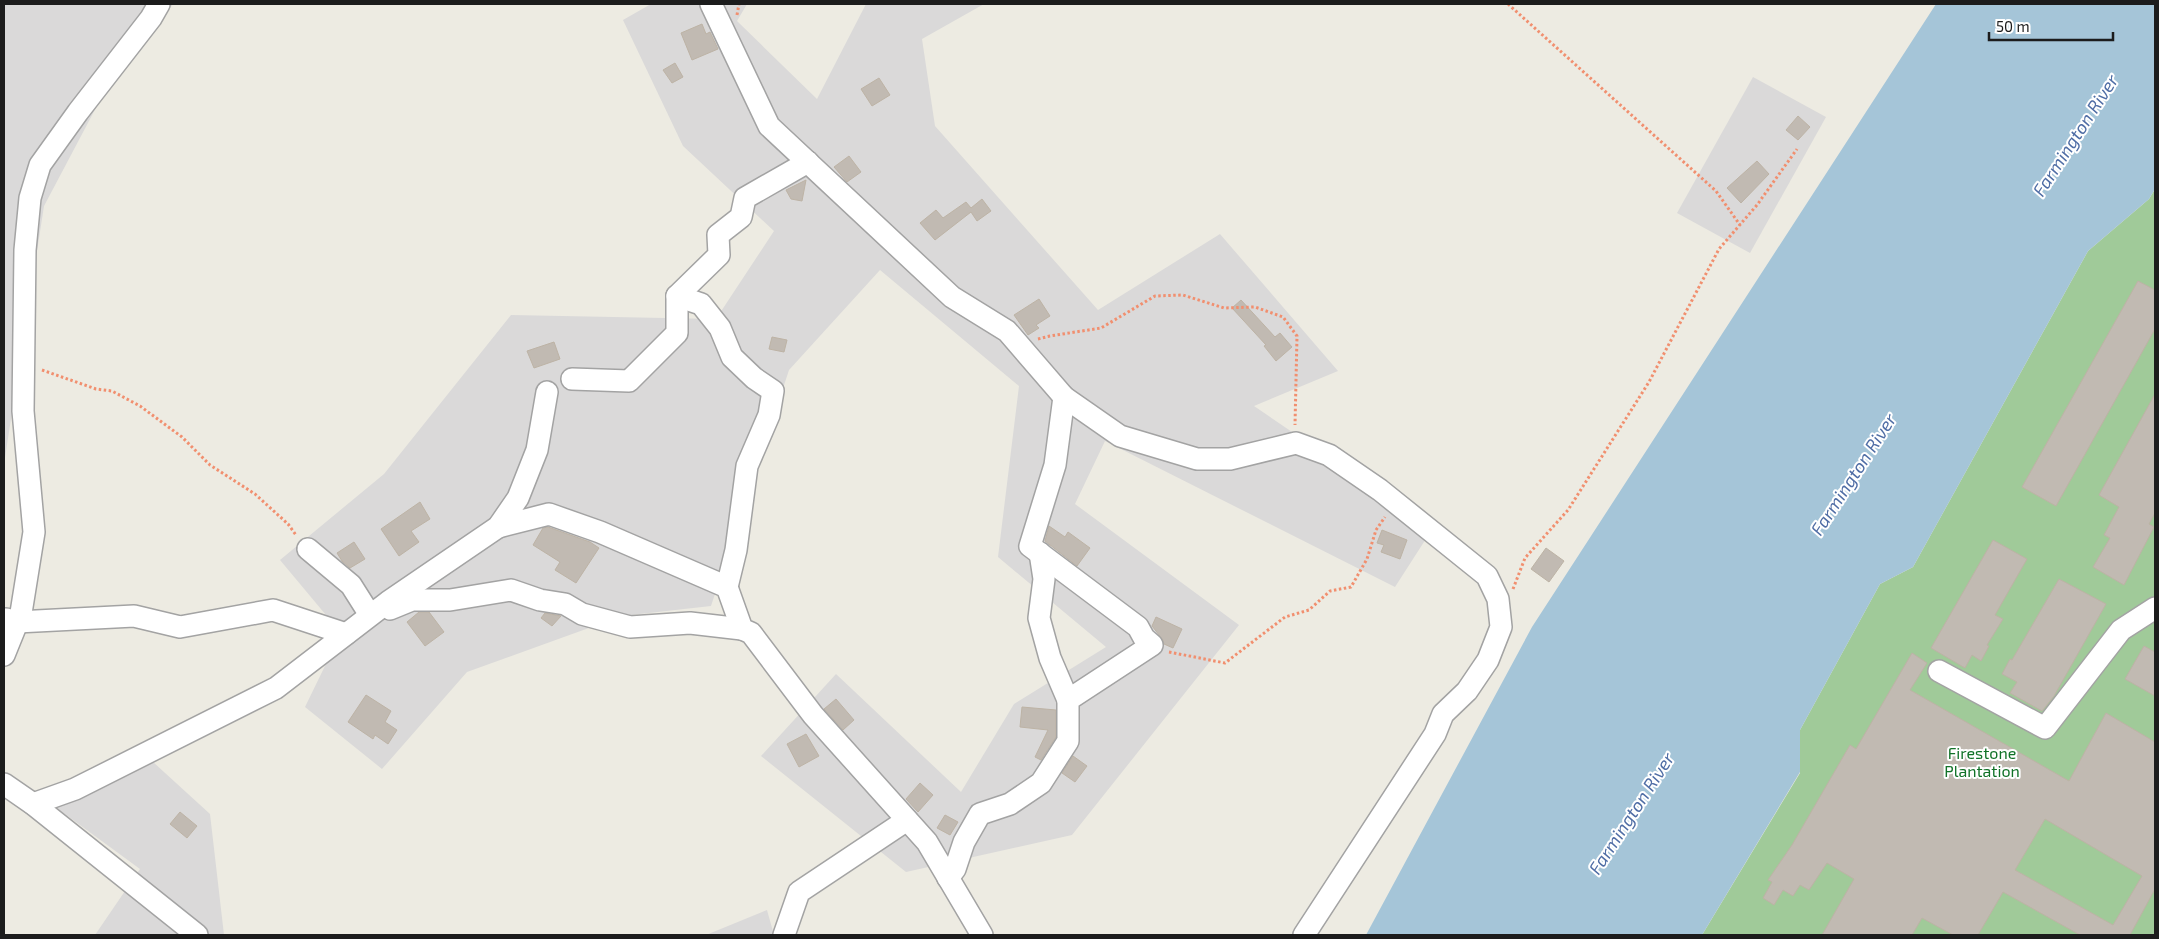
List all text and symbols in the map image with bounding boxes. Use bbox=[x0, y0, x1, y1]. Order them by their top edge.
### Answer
scale bar bbox=[1989, 10, 2113, 42]
text: 50 m bbox=[1996, 17, 2030, 35]
water label: Farmington River bbox=[2027, 69, 2123, 200]
water label: Farmington River bbox=[1805, 408, 1901, 539]
park label: Firestone Plantation bbox=[1944, 743, 2020, 780]
water label: Farmington River bbox=[1583, 747, 1679, 878]

